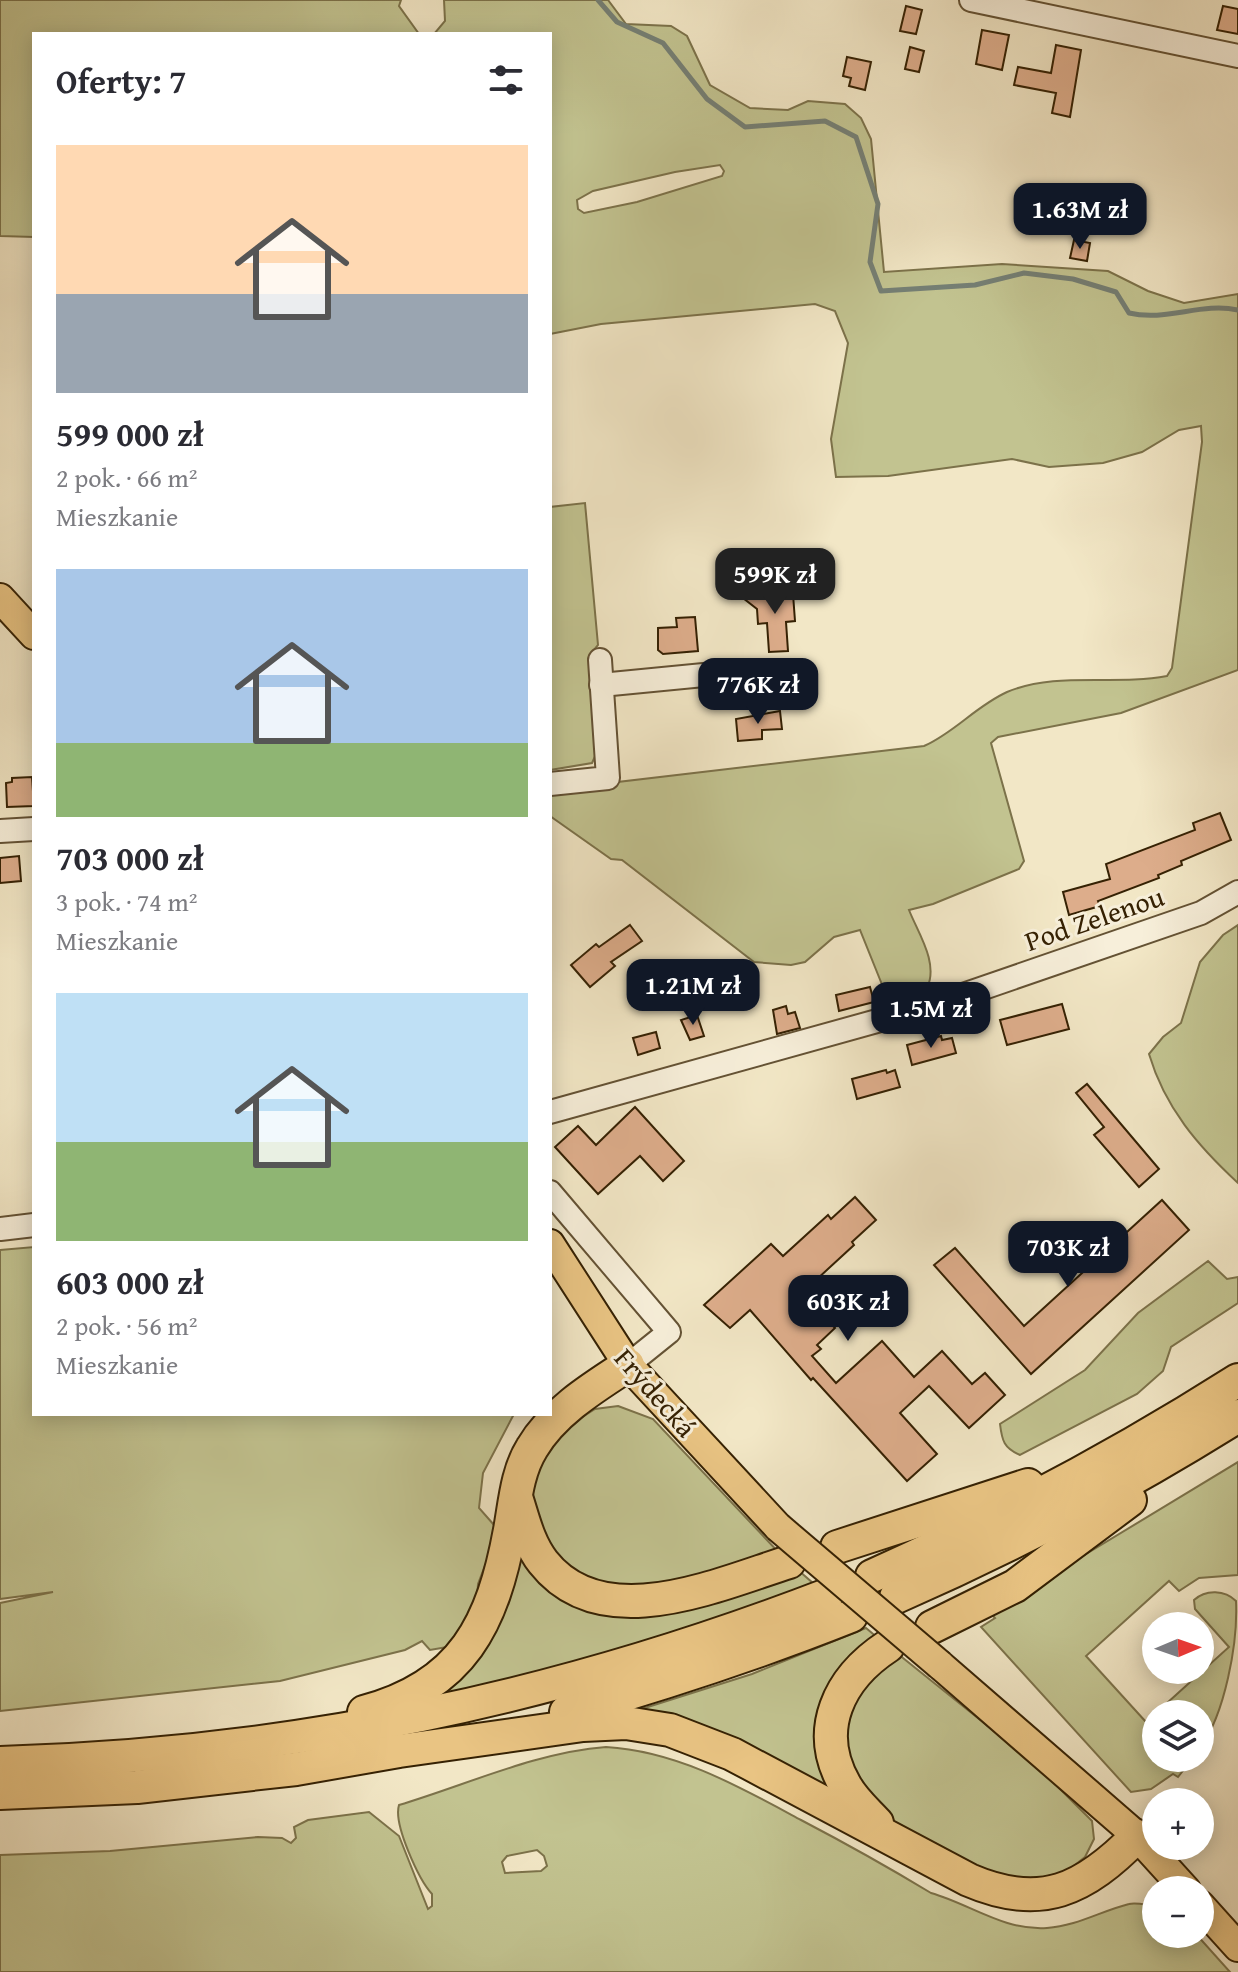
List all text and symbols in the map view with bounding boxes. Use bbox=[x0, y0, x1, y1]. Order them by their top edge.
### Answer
text: Oferty: 7 bbox=[56, 56, 187, 105]
icon: filters bbox=[484, 58, 528, 102]
pin: 1.63M zł bbox=[997, 183, 1163, 251]
text: 1.63M zł bbox=[1032, 189, 1128, 228]
icon: home bbox=[220, 197, 364, 341]
text: 599 000 zł bbox=[56, 409, 204, 458]
text: 2 pok. · 66 m² bbox=[56, 458, 198, 497]
text: Mieszkanie bbox=[56, 497, 178, 536]
pin: 599K zł bbox=[701, 548, 849, 616]
text: 599K zł bbox=[733, 554, 817, 593]
icon: home bbox=[220, 621, 364, 765]
pin: 776K zł bbox=[684, 658, 832, 726]
text: 776K zł bbox=[716, 664, 800, 703]
text: 703 000 zł bbox=[56, 833, 204, 882]
street label: Pod Zelenou bbox=[1019, 875, 1169, 961]
text: 3 pok. · 74 m² bbox=[56, 882, 198, 921]
text: Mieszkanie bbox=[56, 921, 178, 960]
pin: 1.21M zł bbox=[610, 959, 776, 1027]
text: 1.21M zł bbox=[645, 965, 741, 1004]
pin: 1.5M zł bbox=[857, 982, 1005, 1050]
text: 1.5M zł bbox=[889, 988, 973, 1027]
icon: home bbox=[220, 1045, 364, 1189]
pin: 703K zł bbox=[994, 1221, 1142, 1289]
text: 703K zł bbox=[1026, 1227, 1110, 1266]
text: 603 000 zł bbox=[56, 1257, 204, 1306]
pin: 603K zł bbox=[774, 1275, 922, 1343]
text: 603K zł bbox=[806, 1281, 890, 1320]
text: 2 pok. · 56 m² bbox=[56, 1306, 198, 1345]
street label: Frýdecká bbox=[606, 1338, 707, 1446]
text: Mieszkanie bbox=[56, 1345, 178, 1384]
north arrow bbox=[1142, 1612, 1214, 1684]
map controls bbox=[1142, 1612, 1214, 1948]
button: layers bbox=[1142, 1700, 1214, 1772]
button: + bbox=[1142, 1788, 1214, 1860]
button: − bbox=[1142, 1876, 1214, 1948]

